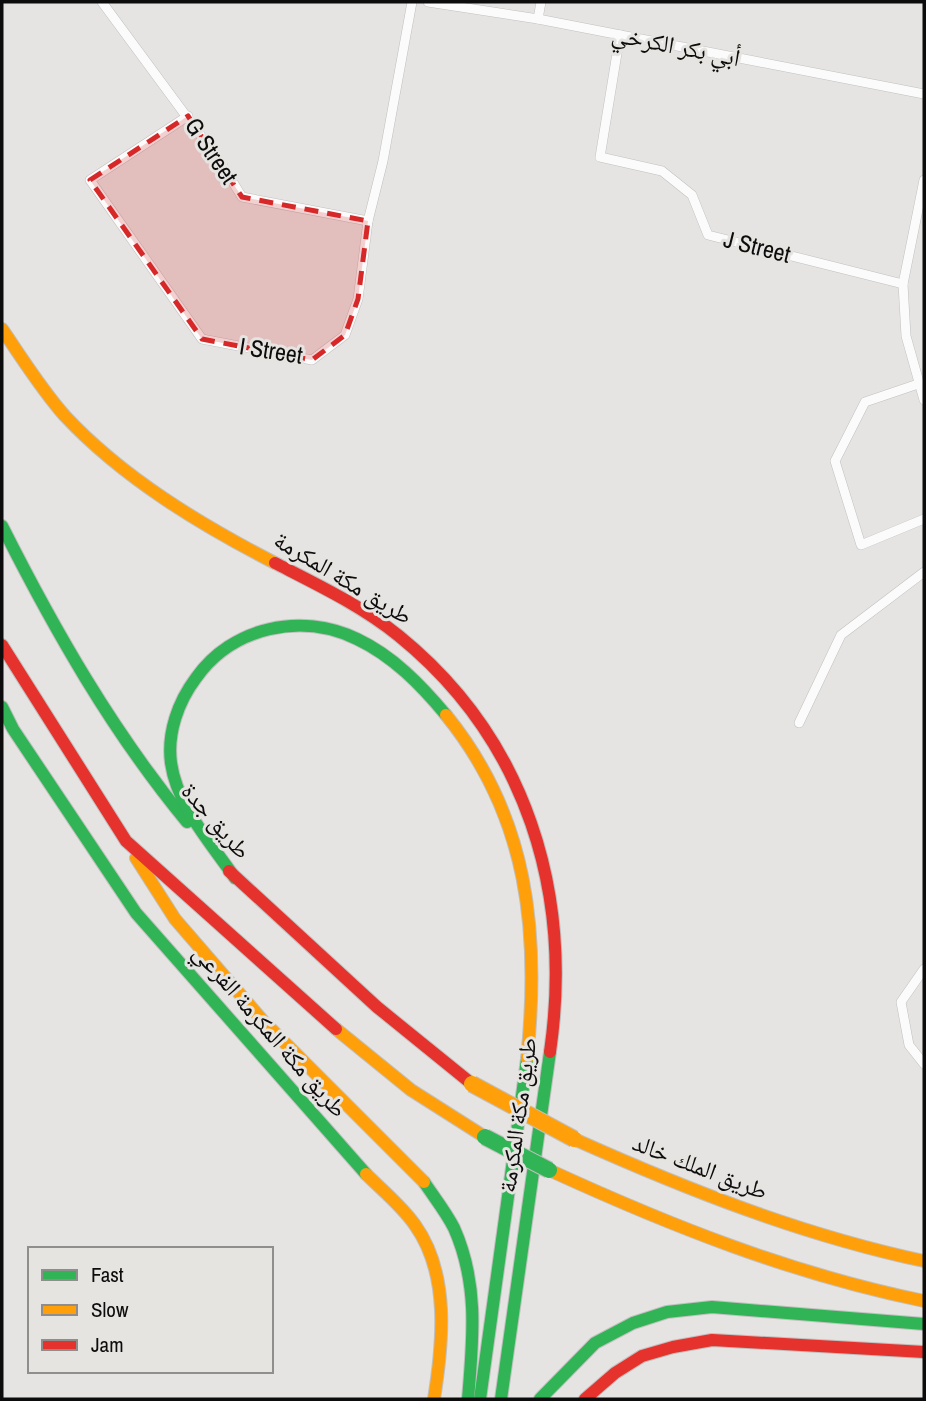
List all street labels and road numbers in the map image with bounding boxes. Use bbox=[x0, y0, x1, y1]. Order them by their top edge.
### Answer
street label: أبي بكر الكرخي bbox=[608, 17, 743, 77]
street label: G Street bbox=[178, 111, 246, 190]
street label: J Street bbox=[720, 222, 795, 270]
street label: I Street bbox=[237, 329, 306, 371]
street label: طريق مكة المكرمة bbox=[268, 523, 419, 631]
street label: طريق جدة bbox=[175, 775, 259, 865]
street label: طريق مكة المكرمة الفرعي bbox=[183, 937, 355, 1127]
street label: طريق مكة المكرمة bbox=[490, 1035, 544, 1194]
street label: طريق الملك خالد bbox=[628, 1126, 772, 1206]

